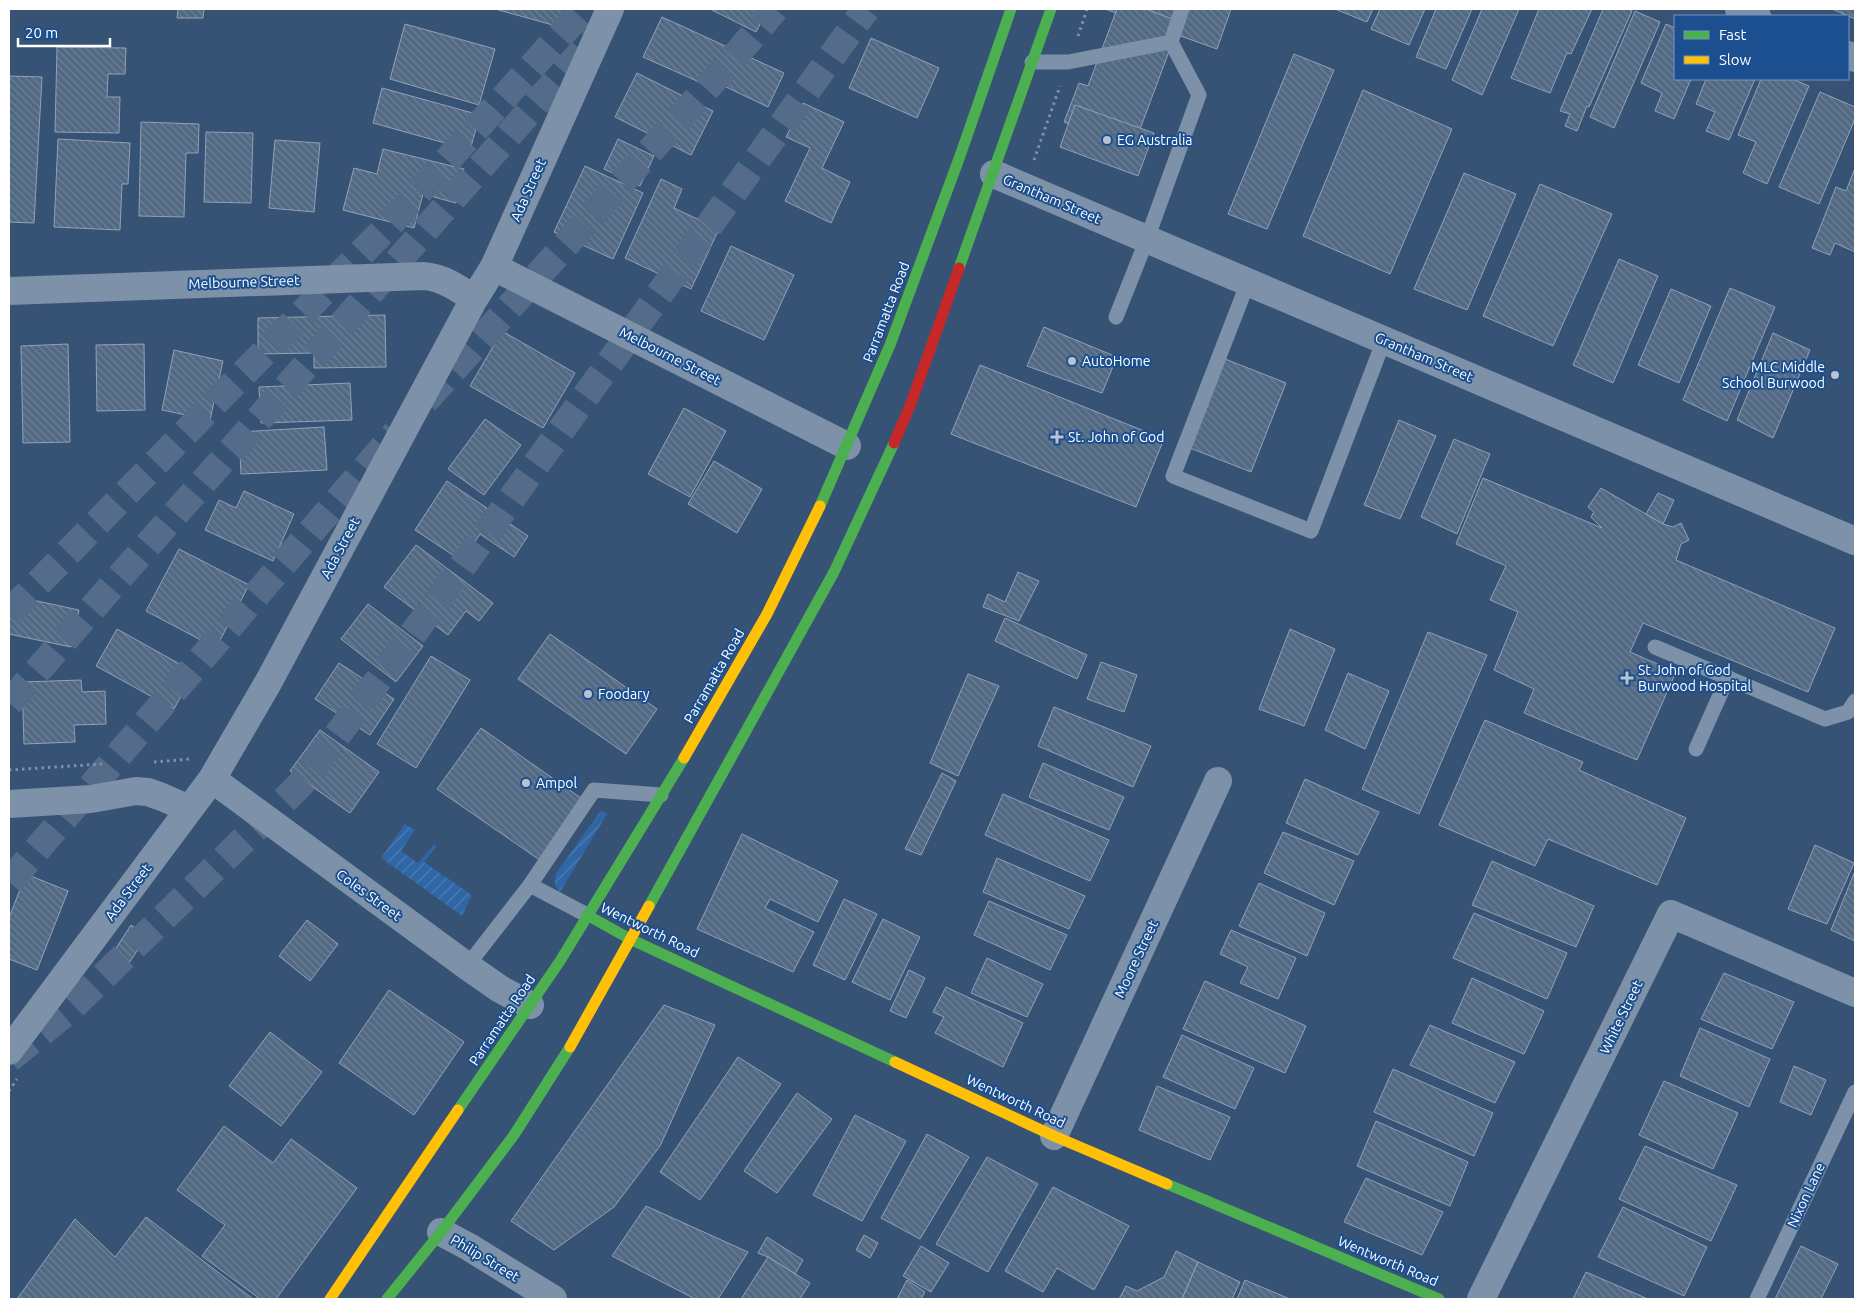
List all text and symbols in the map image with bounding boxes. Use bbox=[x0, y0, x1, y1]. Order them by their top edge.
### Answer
scale bar bbox=[18, 15, 110, 47]
legend bbox=[1674, 15, 1849, 80]
text: 20 m bbox=[25, 24, 58, 41]
text: Fast bbox=[1719, 26, 1747, 43]
text: Slow bbox=[1719, 51, 1752, 68]
place label: EG Australia bbox=[1117, 132, 1193, 148]
marker: EG Australia bbox=[1101, 134, 1113, 146]
street label: Ada Street bbox=[507, 156, 549, 224]
street label: Grantham Street bbox=[1001, 171, 1104, 227]
street label: Parramatta Road bbox=[860, 260, 912, 364]
street label: Melbourne Street bbox=[188, 272, 300, 292]
street label: Melbourne Street bbox=[617, 324, 724, 389]
street label: Grantham Street bbox=[1373, 329, 1476, 385]
place label: AutoHome bbox=[1082, 353, 1151, 369]
marker: AutoHome bbox=[1066, 355, 1078, 367]
place label: MLC Middle School Burwood bbox=[1722, 359, 1825, 391]
marker: MLC Middle School Burwood bbox=[1829, 369, 1841, 381]
place label: St. John of God bbox=[1068, 429, 1164, 445]
marker: St. John of God bbox=[1050, 430, 1064, 444]
street label: Ada Street bbox=[317, 514, 363, 581]
street label: Parramatta Road bbox=[681, 626, 747, 726]
place label: St John of God Burwood Hospital bbox=[1638, 662, 1751, 694]
marker: St John of God Burwood Hospital bbox=[1620, 671, 1634, 685]
place label: Foodary bbox=[598, 686, 650, 702]
marker: Foodary bbox=[582, 688, 594, 700]
place label: Ampol bbox=[536, 775, 578, 791]
marker: Ampol bbox=[520, 777, 532, 789]
street label: Ada Street bbox=[102, 860, 155, 923]
street label: Coles Street bbox=[333, 866, 405, 924]
street label: Wentworth Road bbox=[598, 899, 702, 961]
street label: Moore Street bbox=[1111, 917, 1161, 1000]
street label: Parramatta Road bbox=[466, 972, 538, 1068]
street label: White Street bbox=[1596, 977, 1646, 1056]
street label: Wentworth Road bbox=[964, 1071, 1068, 1131]
street label: Nixon Lane bbox=[1784, 1160, 1828, 1230]
street label: Philip Street bbox=[448, 1231, 523, 1285]
street label: Wentworth Road bbox=[1335, 1233, 1441, 1289]

